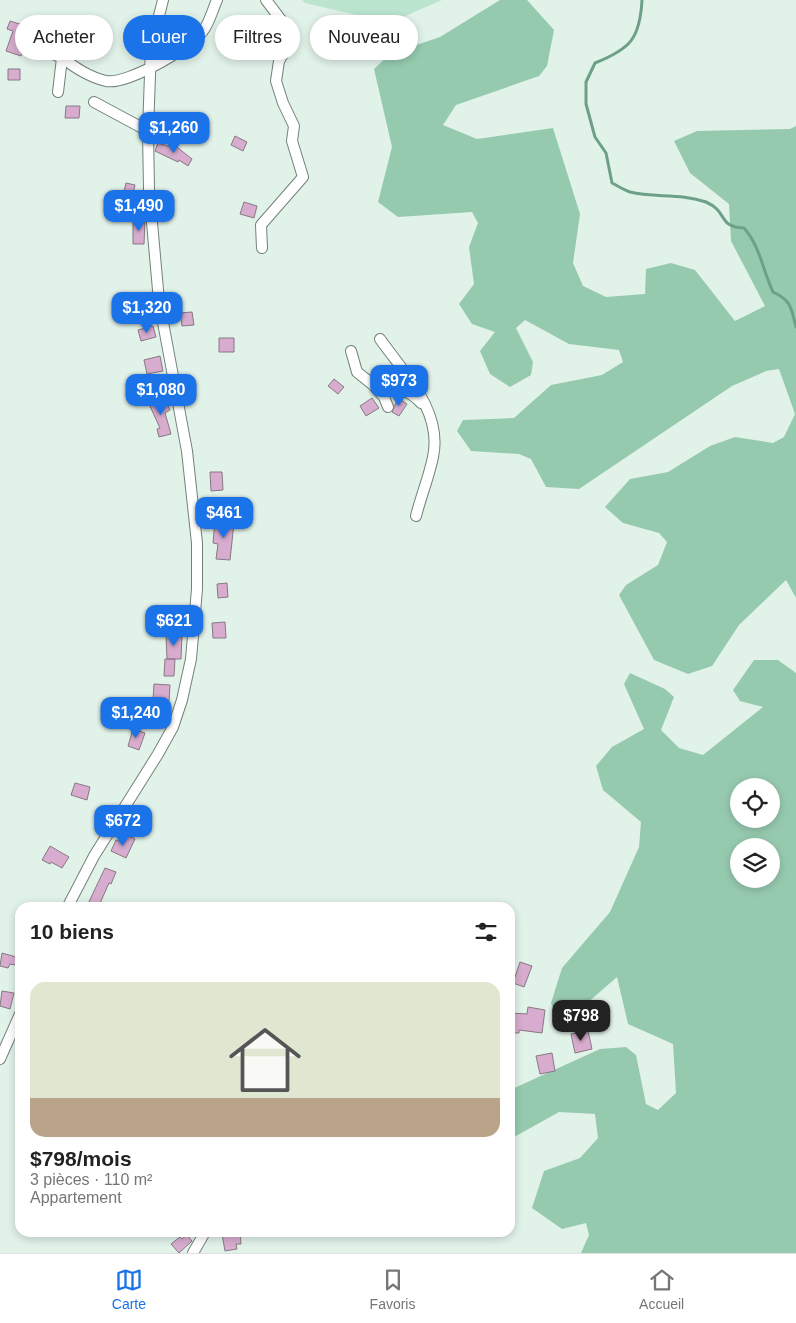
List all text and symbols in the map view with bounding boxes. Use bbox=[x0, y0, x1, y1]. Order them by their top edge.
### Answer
chip: Acheter bbox=[15, 15, 113, 60]
chip: Louer bbox=[123, 15, 205, 60]
chip: Filtres bbox=[215, 15, 300, 60]
chip: Nouveau bbox=[310, 15, 418, 60]
pin: $1,260 bbox=[133, 112, 215, 154]
text: $1,260 bbox=[150, 119, 198, 136]
pin: $1,490 bbox=[98, 190, 180, 232]
text: $1,490 bbox=[115, 197, 163, 214]
pin: $1,320 bbox=[106, 292, 188, 334]
text: $1,320 bbox=[123, 299, 171, 316]
pin: $973 bbox=[369, 364, 429, 407]
text: $973 bbox=[381, 372, 417, 389]
pin: $1,080 bbox=[120, 374, 202, 416]
text: $1,080 bbox=[137, 381, 185, 398]
pin: $461 bbox=[194, 496, 254, 539]
text: $461 bbox=[206, 504, 242, 521]
pin: $621 bbox=[144, 604, 204, 647]
text: $621 bbox=[156, 612, 192, 629]
pin: $1,240 bbox=[95, 696, 177, 739]
text: $1,240 bbox=[112, 704, 160, 721]
map controls bbox=[730, 778, 780, 888]
button: locate bbox=[730, 778, 780, 828]
pin: $672 bbox=[93, 804, 153, 847]
text: $672 bbox=[105, 812, 141, 829]
button: layers bbox=[730, 838, 780, 888]
icon: filters bbox=[472, 918, 500, 946]
text: 10 biens bbox=[30, 920, 114, 943]
pin: $798 bbox=[551, 1000, 611, 1042]
text: $798 bbox=[563, 1007, 599, 1024]
icon: home bbox=[220, 1015, 310, 1105]
text: $798/mois bbox=[30, 1147, 132, 1170]
text: 3 pièces · 110 m² bbox=[30, 1171, 152, 1188]
text: Appartement bbox=[30, 1189, 122, 1206]
tab: Carte bbox=[112, 1266, 146, 1312]
tab: Favoris bbox=[370, 1266, 415, 1312]
tab: Accueil bbox=[639, 1266, 684, 1312]

